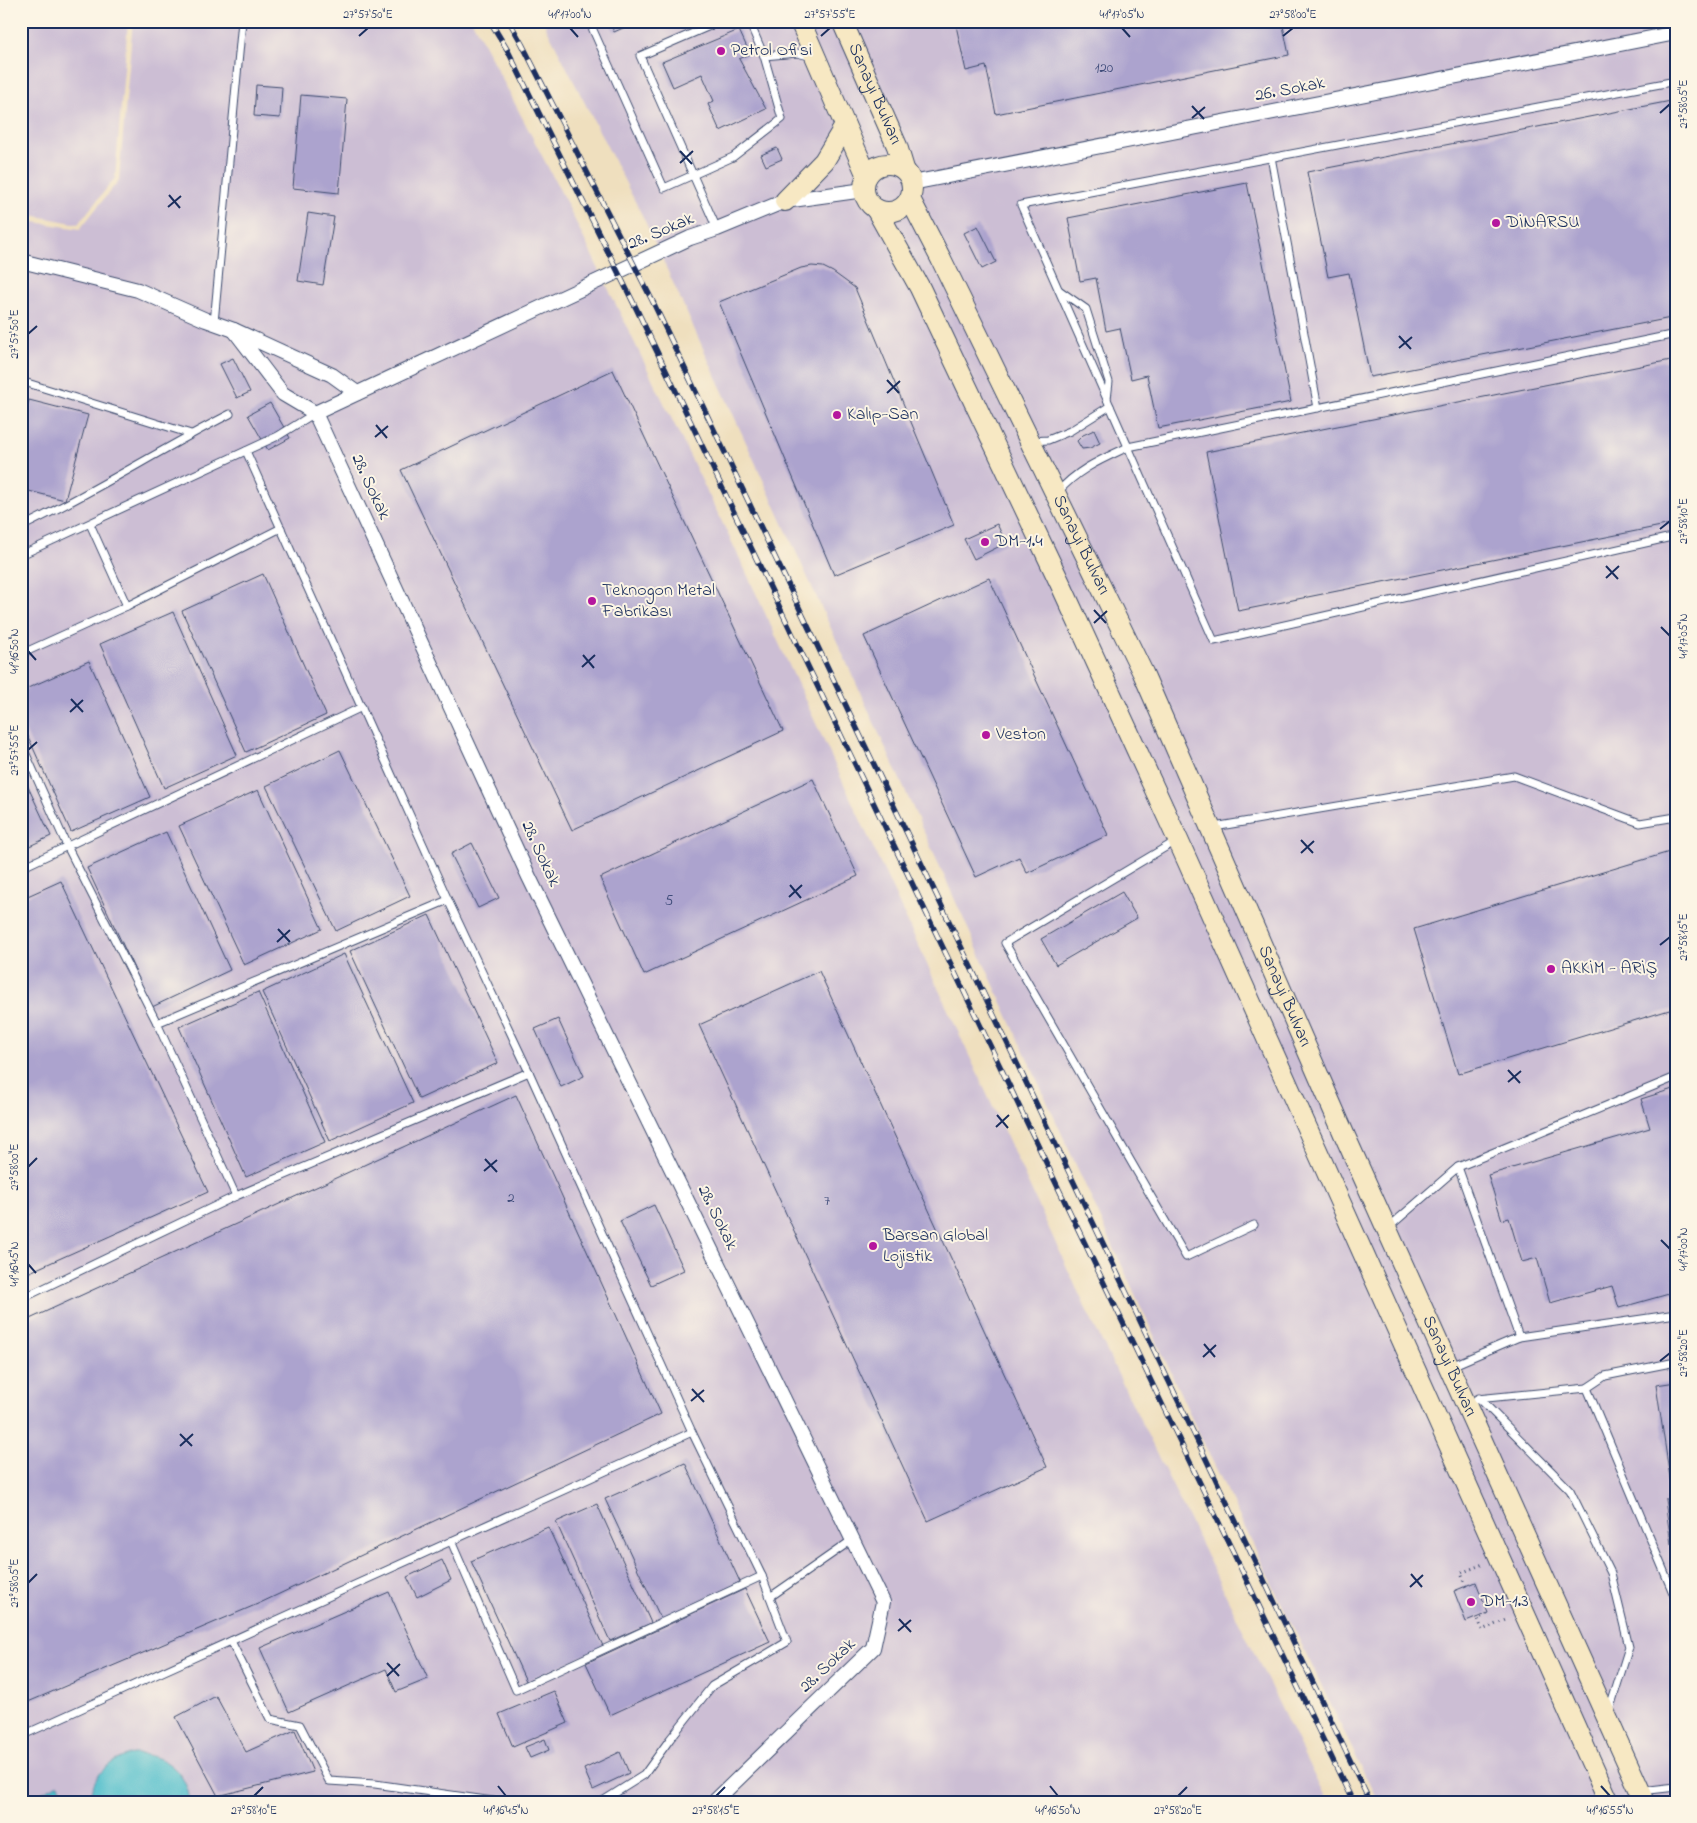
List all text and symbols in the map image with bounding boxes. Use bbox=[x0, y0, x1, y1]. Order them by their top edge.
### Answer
text: 27°57'50"E bbox=[343, 6, 393, 24]
text: 41°17'00"N bbox=[548, 6, 592, 24]
text: 27°57'55"E bbox=[804, 6, 856, 24]
text: 41°17'05"N bbox=[1100, 6, 1144, 24]
text: 27°58'00"E bbox=[1269, 6, 1317, 24]
place label: Petrol Ofisi bbox=[731, 38, 812, 64]
street label: Sanayi Bulvarı bbox=[840, 39, 908, 149]
marker: Petrol Ofisi bbox=[715, 45, 727, 57]
house number: 120 bbox=[1095, 57, 1114, 79]
street label: 26. Sokak bbox=[1253, 70, 1327, 110]
text: 27°58'05"E bbox=[1675, 80, 1693, 128]
street label: 28. Sokak bbox=[624, 206, 698, 258]
place label: DİNARSU bbox=[1505, 210, 1580, 236]
marker: DİNARSU bbox=[1490, 217, 1502, 229]
text: 27°57'50"E bbox=[6, 309, 24, 359]
place label: Kalıp-San bbox=[847, 402, 919, 428]
marker: Kalıp-San bbox=[831, 409, 843, 421]
street label: 28. Sokak bbox=[343, 450, 397, 524]
street label: Sanayi Bulvarı bbox=[1045, 491, 1116, 600]
text: 27°58'10"E bbox=[1675, 498, 1693, 544]
place label: DM-1.4 bbox=[994, 529, 1043, 555]
marker: DM-1.4 bbox=[979, 536, 991, 548]
place label: Teknogon Metal Fabrikası bbox=[601, 578, 715, 625]
marker: Teknogon Metal Fabrikası bbox=[586, 595, 598, 607]
text: 41°17'05"N bbox=[1675, 614, 1693, 658]
text: 41°16'50"N bbox=[6, 628, 24, 674]
place label: Veston bbox=[995, 722, 1046, 748]
text: 27°57'55"E bbox=[6, 724, 24, 776]
marker: Veston bbox=[980, 729, 992, 741]
street label: 28. Sokak bbox=[513, 817, 567, 891]
house number: 5 bbox=[665, 890, 674, 912]
text: 27°58'15"E bbox=[1675, 913, 1693, 961]
street label: Sanayi Bulvarı bbox=[1250, 941, 1318, 1051]
place label: AKKİM - ARİŞ bbox=[1561, 956, 1657, 982]
marker: AKKİM - ARİŞ bbox=[1545, 963, 1557, 975]
text: 27°58'00"E bbox=[6, 1143, 24, 1191]
street label: 28. Sokak bbox=[690, 1181, 744, 1255]
house number: 2 bbox=[507, 1187, 515, 1209]
house number: 7 bbox=[824, 1190, 830, 1212]
place label: Barsan Global Lojistik bbox=[882, 1223, 988, 1270]
text: 41°17'00"N bbox=[1675, 1227, 1693, 1271]
marker: Barsan Global Lojistik bbox=[867, 1240, 879, 1252]
text: 41°16'45"N bbox=[6, 1241, 24, 1287]
street label: Sanayi Bulvarı bbox=[1415, 1312, 1483, 1421]
text: 27°58'20"E bbox=[1675, 1329, 1693, 1377]
text: 27°58'05"E bbox=[6, 1559, 24, 1607]
place label: DM-1.3 bbox=[1480, 1589, 1529, 1615]
marker: DM-1.3 bbox=[1465, 1596, 1477, 1608]
street label: 28. Sokak bbox=[794, 1632, 862, 1700]
text: 27°58'10"E bbox=[231, 1802, 277, 1820]
text: 41°16'45"N bbox=[483, 1802, 529, 1820]
text: 27°58'15"E bbox=[692, 1802, 740, 1820]
text: 41°16'50"N bbox=[1035, 1802, 1081, 1820]
text: 27°58'20"E bbox=[1154, 1802, 1202, 1820]
text: 41°16'55"N bbox=[1587, 1802, 1633, 1820]

